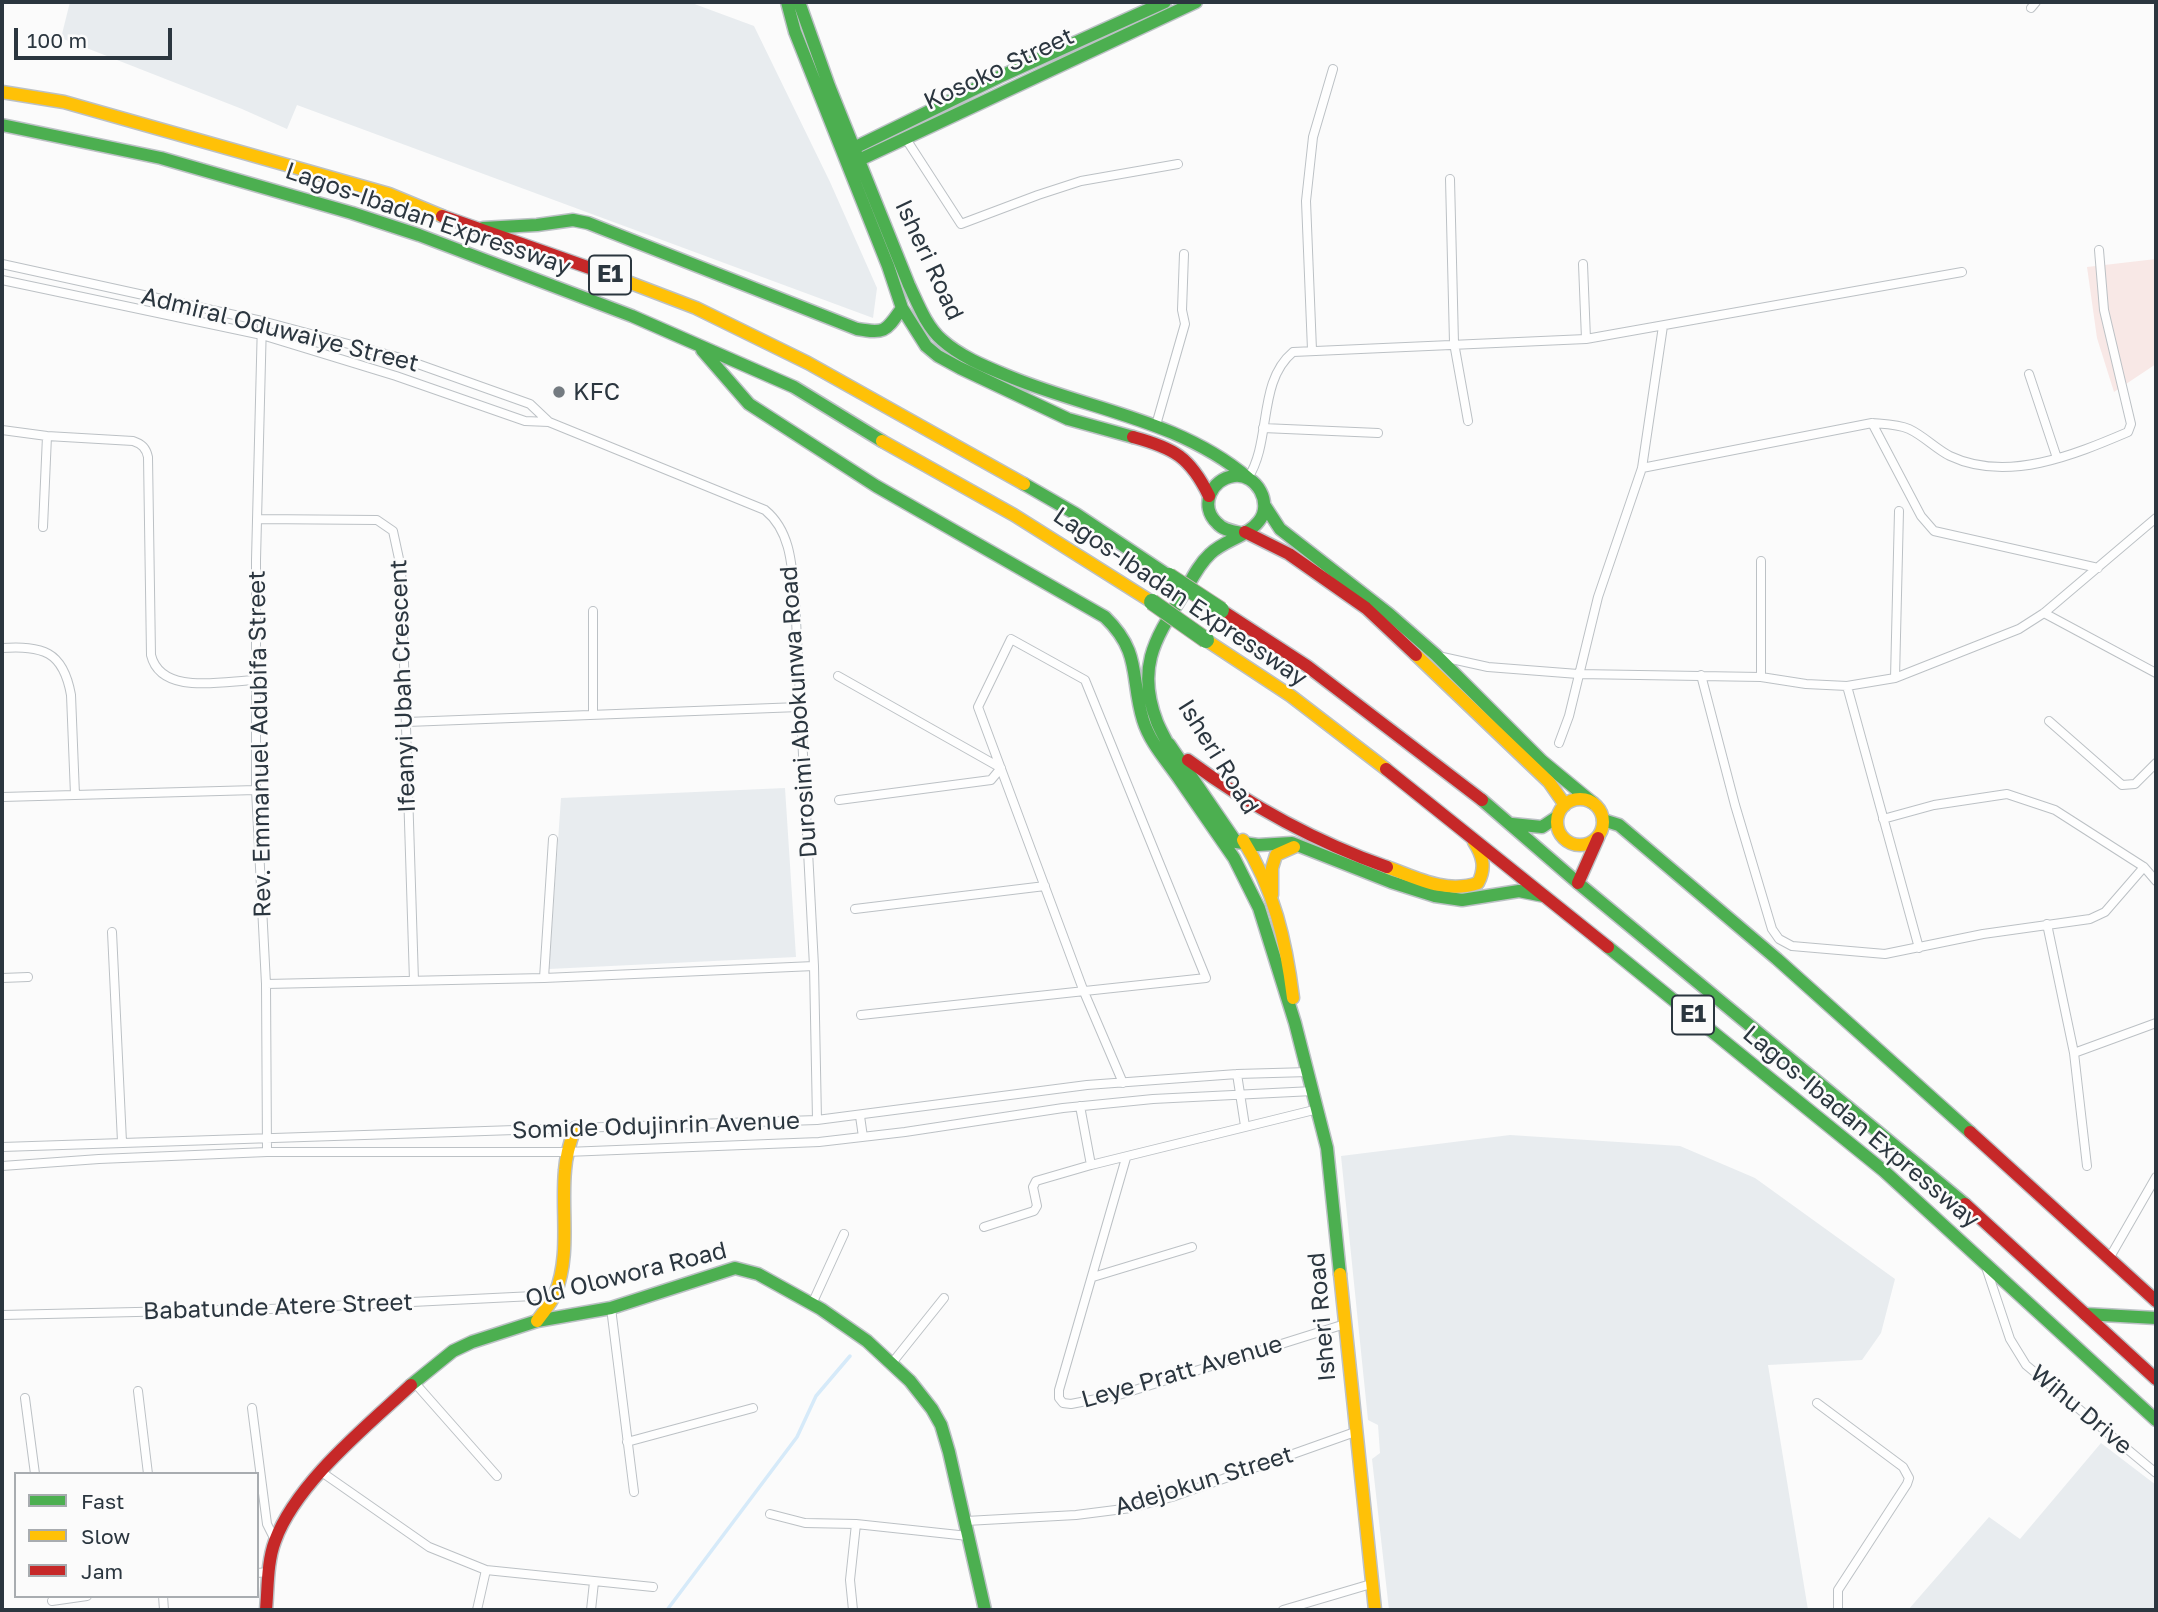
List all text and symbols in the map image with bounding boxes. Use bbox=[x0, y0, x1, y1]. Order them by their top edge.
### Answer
scale bar bbox=[18, 14, 175, 58]
street label: Kosoko Street bbox=[919, 22, 1079, 116]
text: 100 m bbox=[27, 27, 87, 53]
street label: Lagos-Ibadan Expressway bbox=[281, 157, 575, 281]
street label: Isheri Road bbox=[889, 195, 969, 325]
road number: E1 bbox=[589, 256, 631, 294]
street label: Admiral Oduwaiye Street bbox=[138, 282, 422, 378]
place label: KFC bbox=[573, 378, 620, 406]
marker: KFC bbox=[551, 384, 567, 400]
street label: Lagos-Ibadan Expressway bbox=[1048, 501, 1312, 693]
street label: Ifeanyi Ubah Crescent bbox=[384, 559, 422, 813]
street label: Durosimi Abokunwa Road bbox=[774, 565, 824, 859]
street label: Rev. Emmanuel Adubifa Street bbox=[243, 570, 277, 918]
street label: Isheri Road bbox=[1171, 694, 1265, 820]
road number: E1 bbox=[1672, 996, 1714, 1034]
street label: Lagos-Ibadan Expressway bbox=[1737, 1020, 1985, 1234]
street label: Somide Odujinrin Avenue bbox=[512, 1107, 800, 1145]
street label: Old Olowora Road bbox=[522, 1236, 730, 1314]
street label: Isheri Road bbox=[1302, 1251, 1342, 1383]
street label: Babatunde Atere Street bbox=[143, 1288, 413, 1326]
street label: Leye Pratt Avenue bbox=[1078, 1330, 1286, 1414]
street label: Wihu Drive bbox=[2024, 1359, 2138, 1461]
street label: Adejokun Street bbox=[1111, 1440, 1297, 1522]
legend bbox=[14, 1472, 259, 1598]
text: Fast bbox=[81, 1488, 124, 1514]
text: Slow bbox=[81, 1523, 130, 1549]
text: Jam bbox=[81, 1558, 123, 1584]

